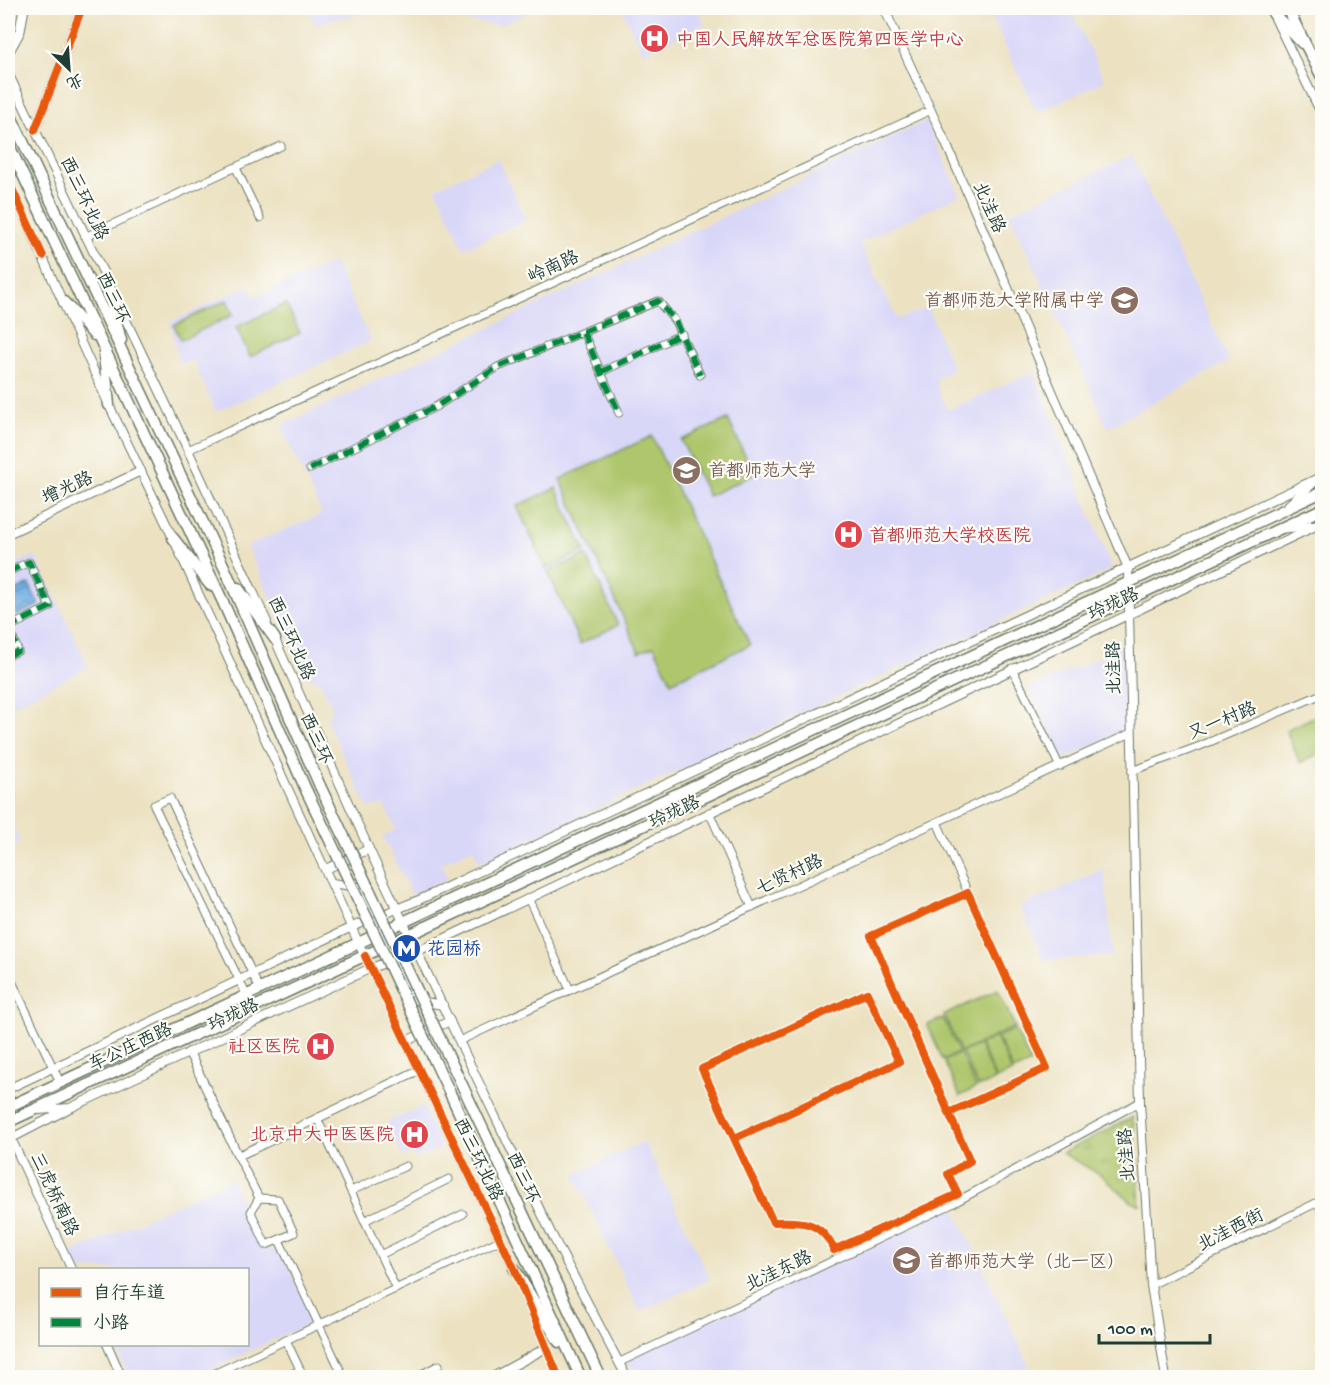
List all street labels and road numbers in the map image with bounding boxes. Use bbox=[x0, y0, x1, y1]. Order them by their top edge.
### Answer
street label: 西三环北路 bbox=[54, 153, 112, 244]
street label: 北洼路 bbox=[967, 179, 1009, 237]
street label: 岭南路 bbox=[525, 246, 583, 289]
street label: 西三环 bbox=[91, 269, 133, 327]
street label: 增光路 bbox=[39, 467, 97, 510]
street label: 玲珑路 bbox=[1085, 583, 1143, 626]
street label: 西三环北路 bbox=[262, 593, 319, 684]
street label: 北洼路 bbox=[1104, 641, 1126, 695]
street label: 又一村路 bbox=[1185, 698, 1260, 746]
street label: 西三环 bbox=[294, 710, 335, 768]
street label: 玲珑路 bbox=[646, 791, 704, 834]
street label: 七贤村路 bbox=[753, 851, 827, 901]
street label: 玲珑路 bbox=[205, 994, 263, 1037]
street label: 车公庄西路 bbox=[85, 1019, 176, 1077]
street label: 西三环北路 bbox=[448, 1115, 507, 1205]
street label: 北洼路 bbox=[1115, 1127, 1141, 1183]
street label: 三虎桥南路 bbox=[24, 1149, 82, 1240]
street label: 西三环 bbox=[501, 1149, 543, 1207]
street label: 北洼西街 bbox=[1194, 1205, 1268, 1257]
street label: 北洼东路 bbox=[742, 1247, 816, 1297]

